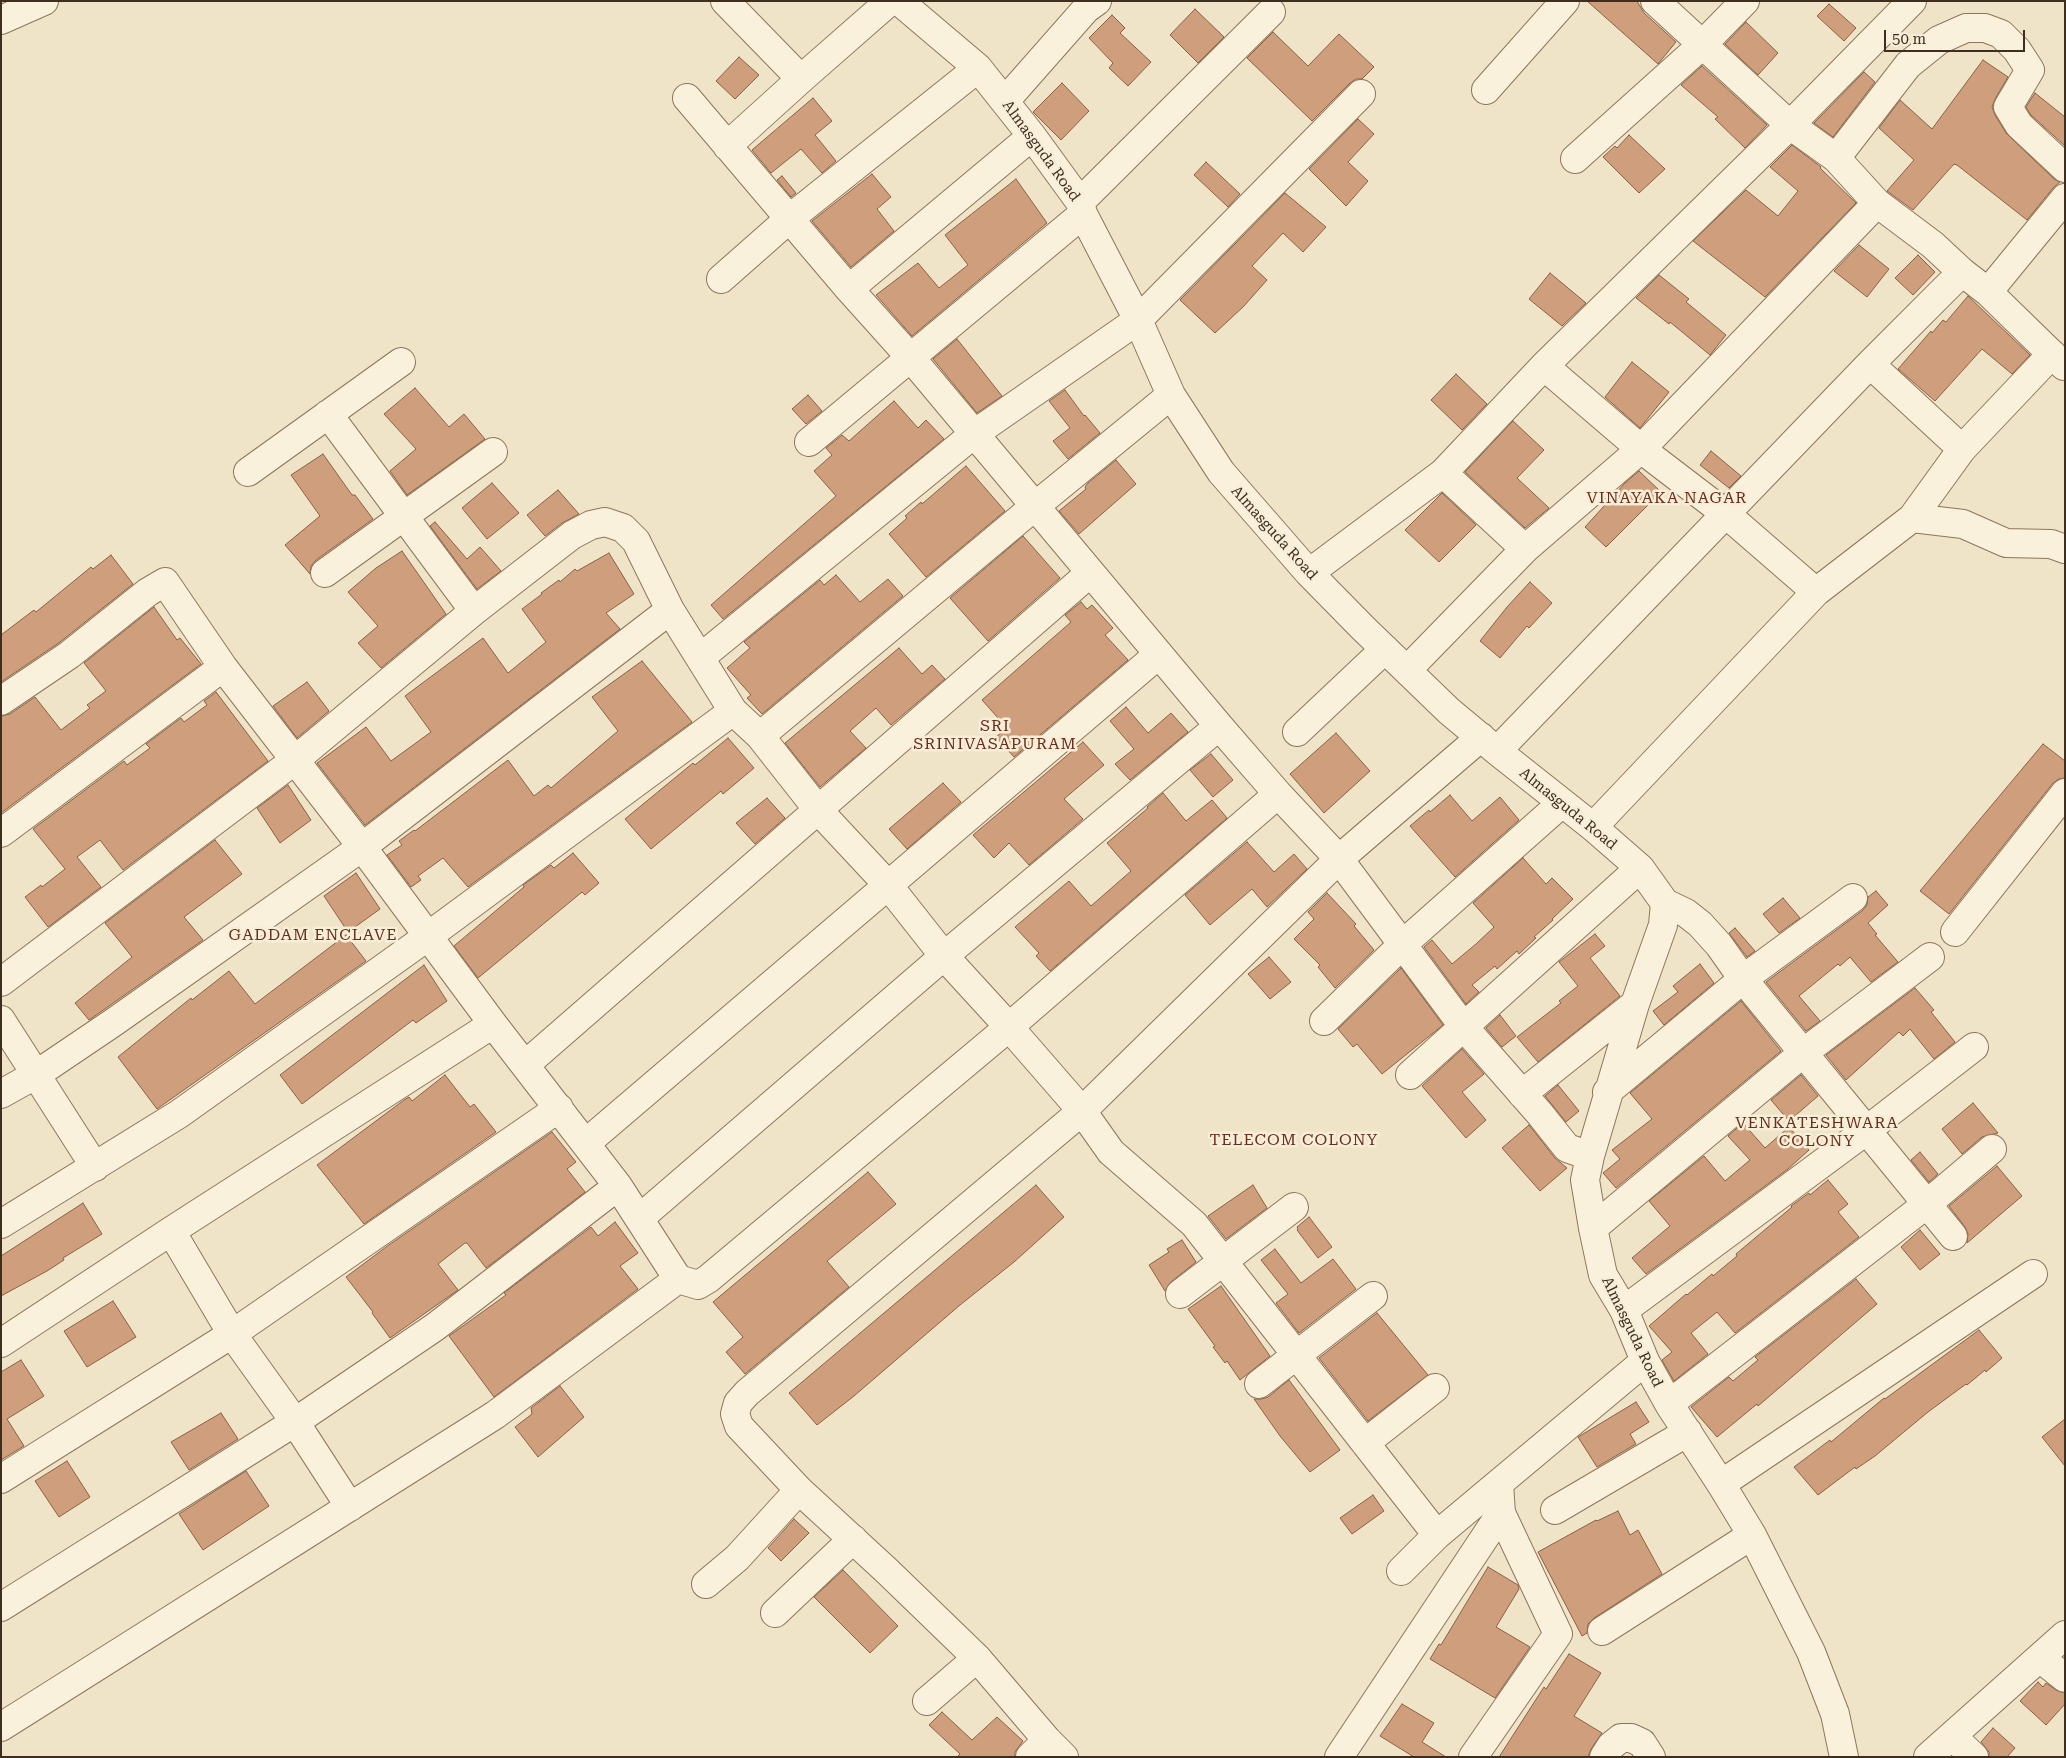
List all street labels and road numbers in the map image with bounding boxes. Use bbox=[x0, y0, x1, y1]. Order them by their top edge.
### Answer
street label: Almasguda Road bbox=[998, 97, 1084, 205]
street label: Almasguda Road bbox=[1227, 482, 1321, 584]
street label: Almasguda Road bbox=[1515, 764, 1621, 854]
street label: Almasguda Road bbox=[1597, 1274, 1667, 1390]

